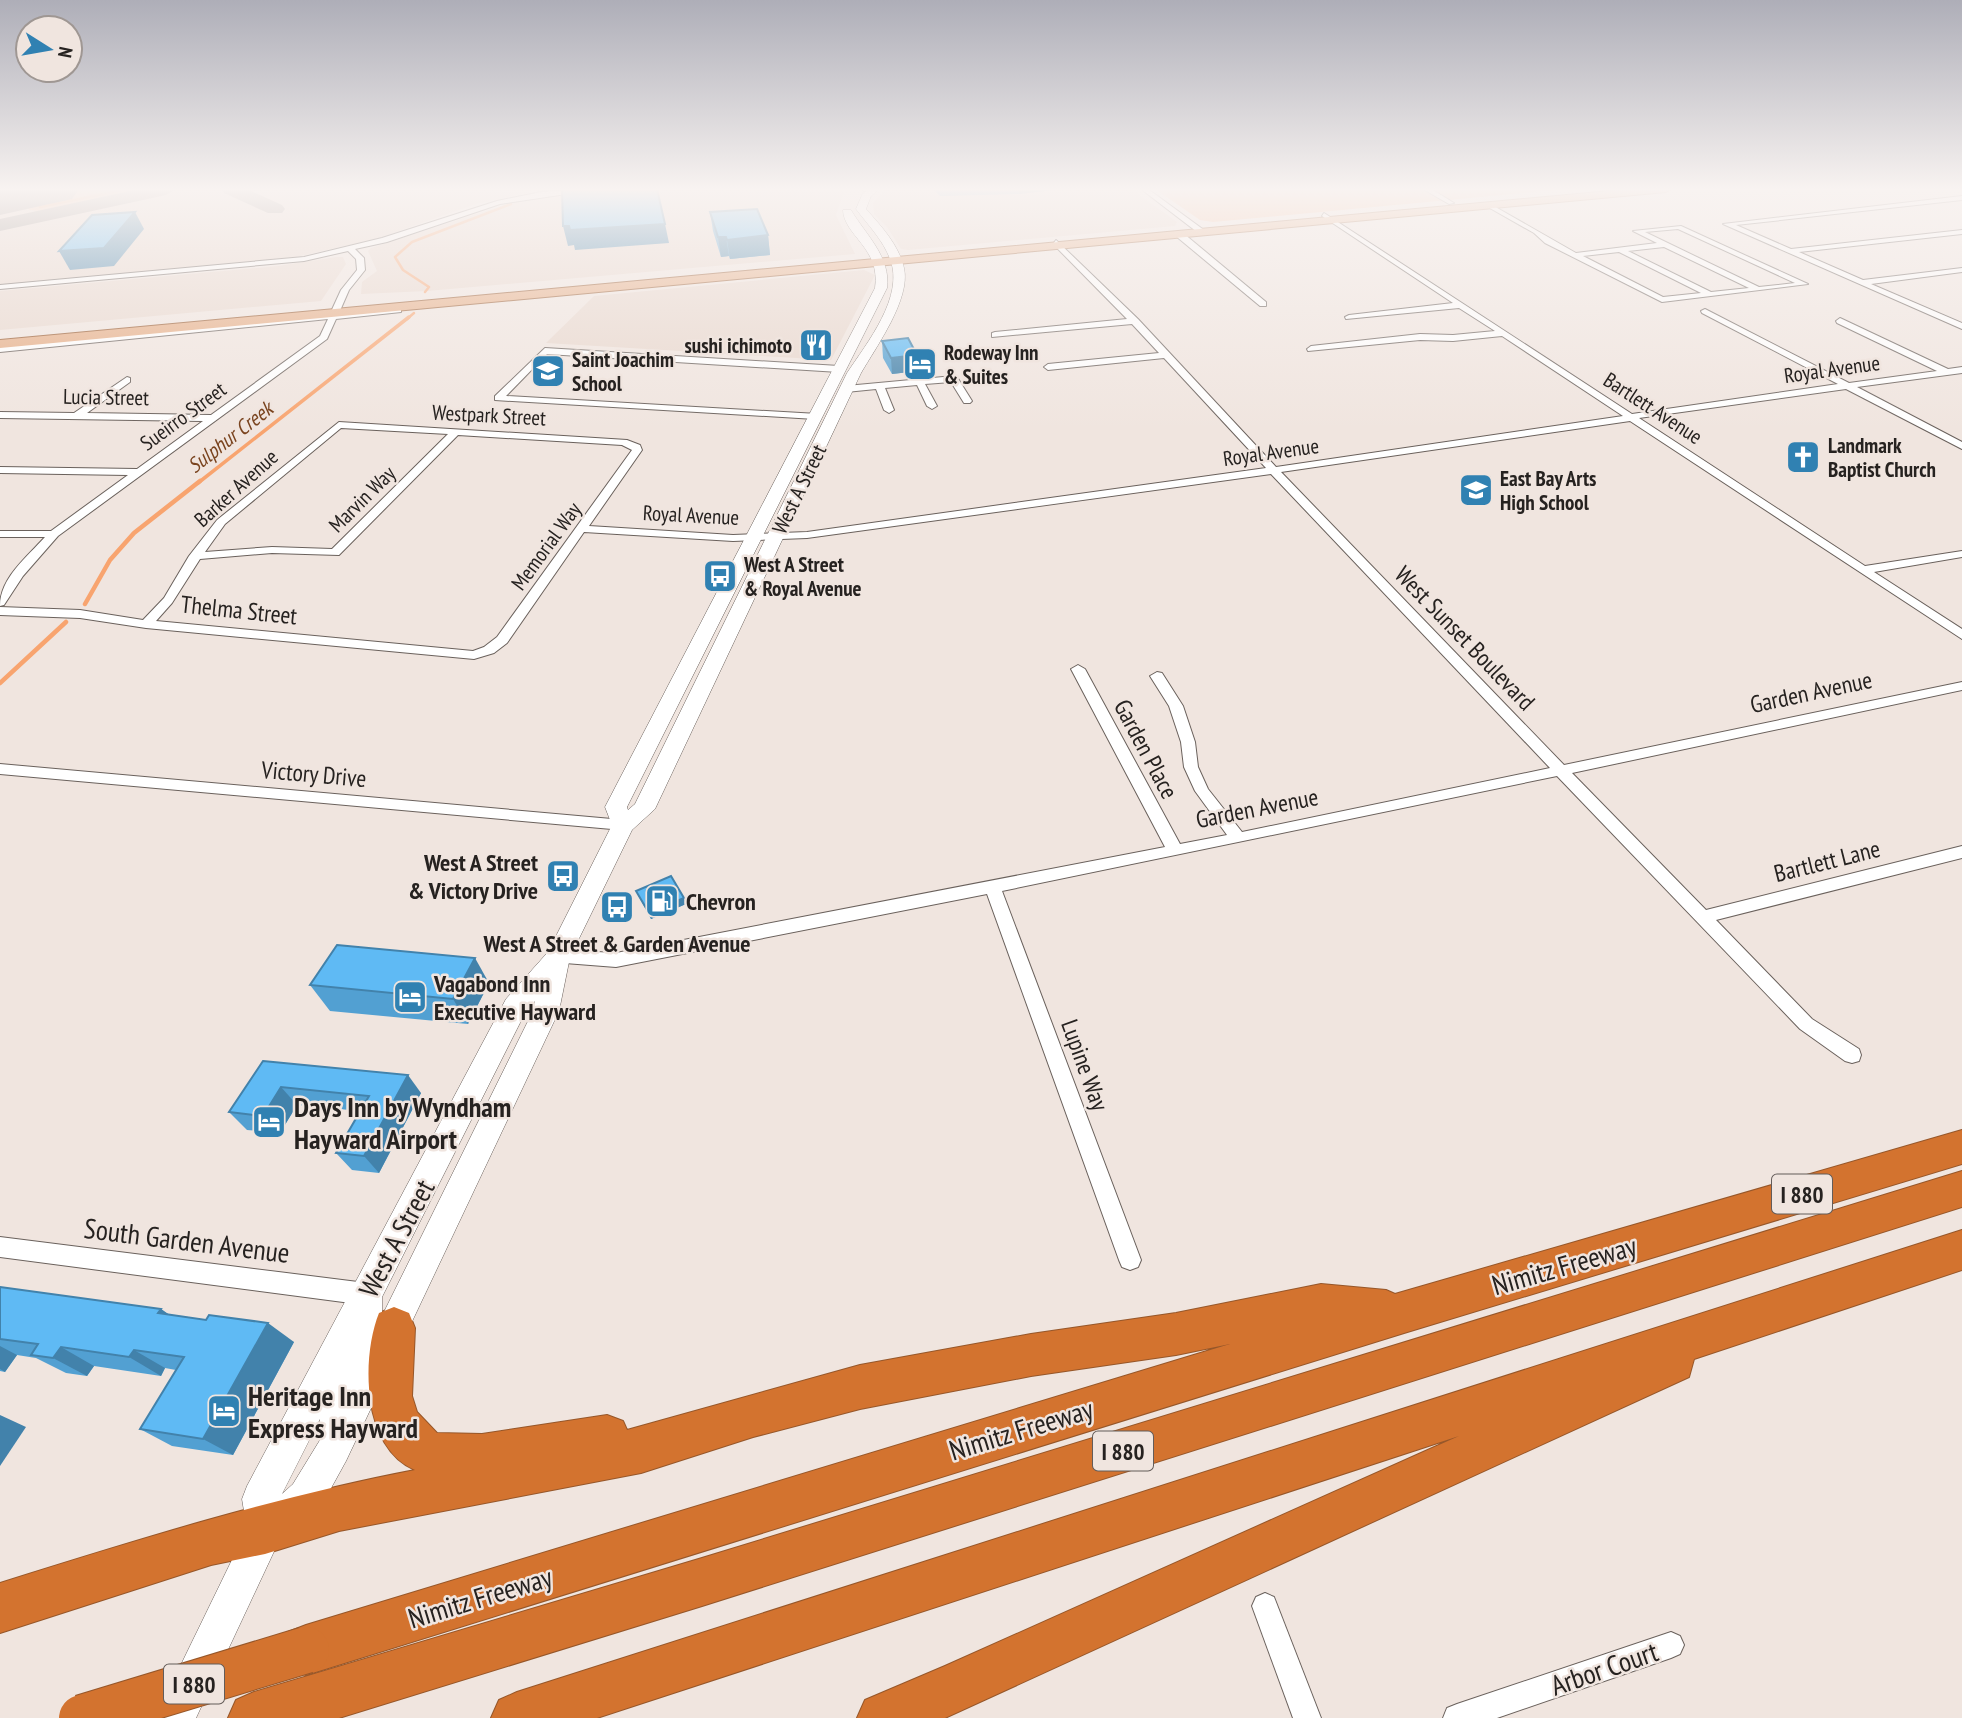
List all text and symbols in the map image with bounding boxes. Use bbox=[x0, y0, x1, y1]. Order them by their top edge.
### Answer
north arrow bbox=[14, 14, 84, 84]
text: N bbox=[53, 45, 78, 60]
restaurant icon: sushi ichimoto bbox=[797, 326, 835, 364]
place label: sushi ichimoto bbox=[685, 332, 792, 359]
place label: Rodeway Inn & Suites bbox=[944, 339, 1039, 390]
hotel icon: Rodeway Inn & Suites bbox=[901, 345, 939, 383]
place label: Saint Joachim School bbox=[572, 346, 674, 397]
street label: Royal Avenue bbox=[1782, 349, 1882, 389]
school or university icon: Saint Joachim School bbox=[529, 352, 567, 390]
street label: Bartlett Avenue bbox=[1598, 366, 1708, 450]
street label: Sueirro Street bbox=[135, 376, 231, 456]
street label: Lucia Street bbox=[63, 383, 149, 411]
water label: Sulphur Creek bbox=[182, 393, 280, 479]
street label: Westpark Street bbox=[431, 399, 547, 431]
street label: Royal Avenue bbox=[1221, 432, 1321, 472]
place label: Landmark Baptist Church bbox=[1828, 432, 1936, 483]
church icon: Landmark Baptist Church bbox=[1784, 438, 1822, 476]
street label: West A Street bbox=[766, 440, 832, 538]
street label: Barker Avenue bbox=[189, 443, 283, 533]
street label: Marvin Way bbox=[323, 460, 401, 538]
place label: East Bay Arts High School bbox=[1500, 465, 1596, 516]
school or university icon: East Bay Arts High School bbox=[1457, 471, 1495, 509]
street label: Memorial Way bbox=[505, 497, 587, 595]
street label: Royal Avenue bbox=[642, 499, 740, 531]
place label: West A Street & Royal Avenue bbox=[743, 551, 862, 602]
bus stop icon: West A Street & Royal Avenue bbox=[701, 557, 739, 595]
street label: West Sunset Boulevard bbox=[1388, 559, 1542, 717]
street label: Thelma Street bbox=[179, 588, 299, 632]
street label: Garden Avenue bbox=[1747, 664, 1875, 720]
street label: Garden Place bbox=[1107, 694, 1185, 804]
street label: Victory Drive bbox=[259, 754, 368, 794]
street label: Garden Avenue bbox=[1193, 781, 1321, 835]
street label: Bartlett Lane bbox=[1771, 833, 1883, 889]
place label: West A Street & Victory Drive bbox=[408, 847, 538, 906]
bus stop icon: West A Street & Victory Drive bbox=[544, 857, 582, 895]
fuel station icon: Chevron bbox=[643, 882, 681, 920]
place label: Chevron bbox=[686, 886, 756, 917]
bus stop icon: West A Street & Garden Avenue bbox=[598, 888, 636, 926]
place label: West A Street & Garden Avenue bbox=[483, 928, 750, 959]
place label: Vagabond Inn Executive Hayward bbox=[433, 968, 596, 1027]
hotel icon: Vagabond Inn Executive Hayward bbox=[391, 978, 429, 1016]
street label: Lupine Way bbox=[1054, 1015, 1116, 1115]
place label: Days Inn by Wyndham Hayward Airport bbox=[294, 1088, 511, 1157]
hotel icon: Days Inn by Wyndham Hayward Airport bbox=[250, 1103, 288, 1141]
street label: West A Street bbox=[350, 1173, 443, 1303]
road number: I 880 bbox=[1772, 1175, 1832, 1214]
street label: South Garden Avenue bbox=[82, 1209, 292, 1271]
street label: Nimitz Freeway bbox=[1487, 1227, 1641, 1303]
place label: Heritage Inn Express Hayward bbox=[248, 1377, 418, 1446]
street label: Nimitz Freeway bbox=[945, 1389, 1098, 1468]
hotel icon: Heritage Inn Express Hayward bbox=[205, 1392, 243, 1430]
road number: I 880 bbox=[1093, 1432, 1153, 1470]
street label: Nimitz Freeway bbox=[404, 1557, 557, 1636]
street label: Arbor Court bbox=[1545, 1632, 1663, 1704]
road number: I 880 bbox=[164, 1665, 224, 1704]

